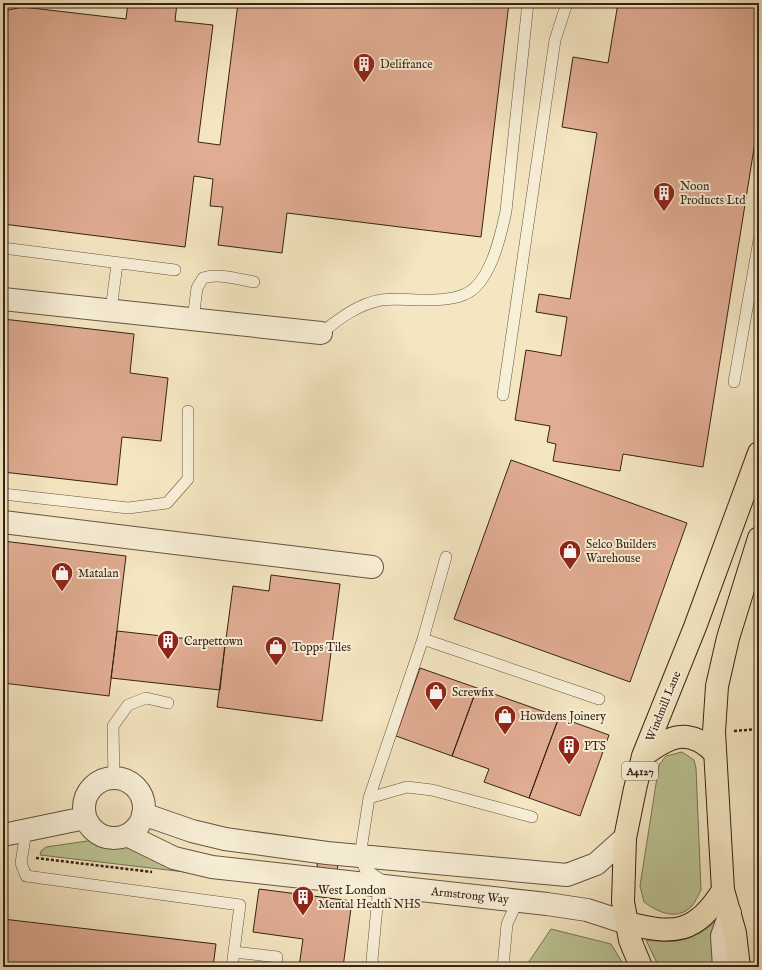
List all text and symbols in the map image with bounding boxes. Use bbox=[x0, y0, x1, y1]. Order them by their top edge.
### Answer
building icon: Delifrance bbox=[351, 51, 377, 84]
place label: Delifrance bbox=[380, 57, 433, 72]
place label: Noon Products Ltd bbox=[680, 179, 746, 208]
building icon: Noon Products Ltd bbox=[651, 180, 677, 213]
place label: Selco Builders Warehouse bbox=[586, 537, 656, 566]
shop icon: Selco Builders Warehouse bbox=[557, 538, 583, 571]
shop icon: Matalan bbox=[49, 560, 75, 593]
place label: Matalan bbox=[78, 566, 119, 581]
building icon: Carpettown bbox=[155, 628, 181, 661]
place label: Carpettown bbox=[184, 634, 244, 650]
shop icon: Topps Tiles bbox=[263, 634, 289, 667]
place label: Topps Tiles bbox=[292, 640, 351, 656]
street label: Windmill Lane bbox=[643, 668, 685, 744]
shop icon: Screwfix bbox=[423, 679, 449, 712]
place label: Screwfix bbox=[452, 685, 494, 700]
shop icon: Howdens Joinery bbox=[492, 703, 518, 736]
place label: Howdens Joinery bbox=[520, 709, 606, 725]
building icon: PTS bbox=[556, 733, 582, 766]
place label: PTS bbox=[584, 739, 606, 754]
road number: A4127 bbox=[622, 762, 658, 780]
place label: West London Mental Health NHS bbox=[318, 883, 420, 912]
building icon: West London Mental Health NHS bbox=[290, 884, 316, 917]
street label: Armstrong Way bbox=[429, 884, 510, 907]

